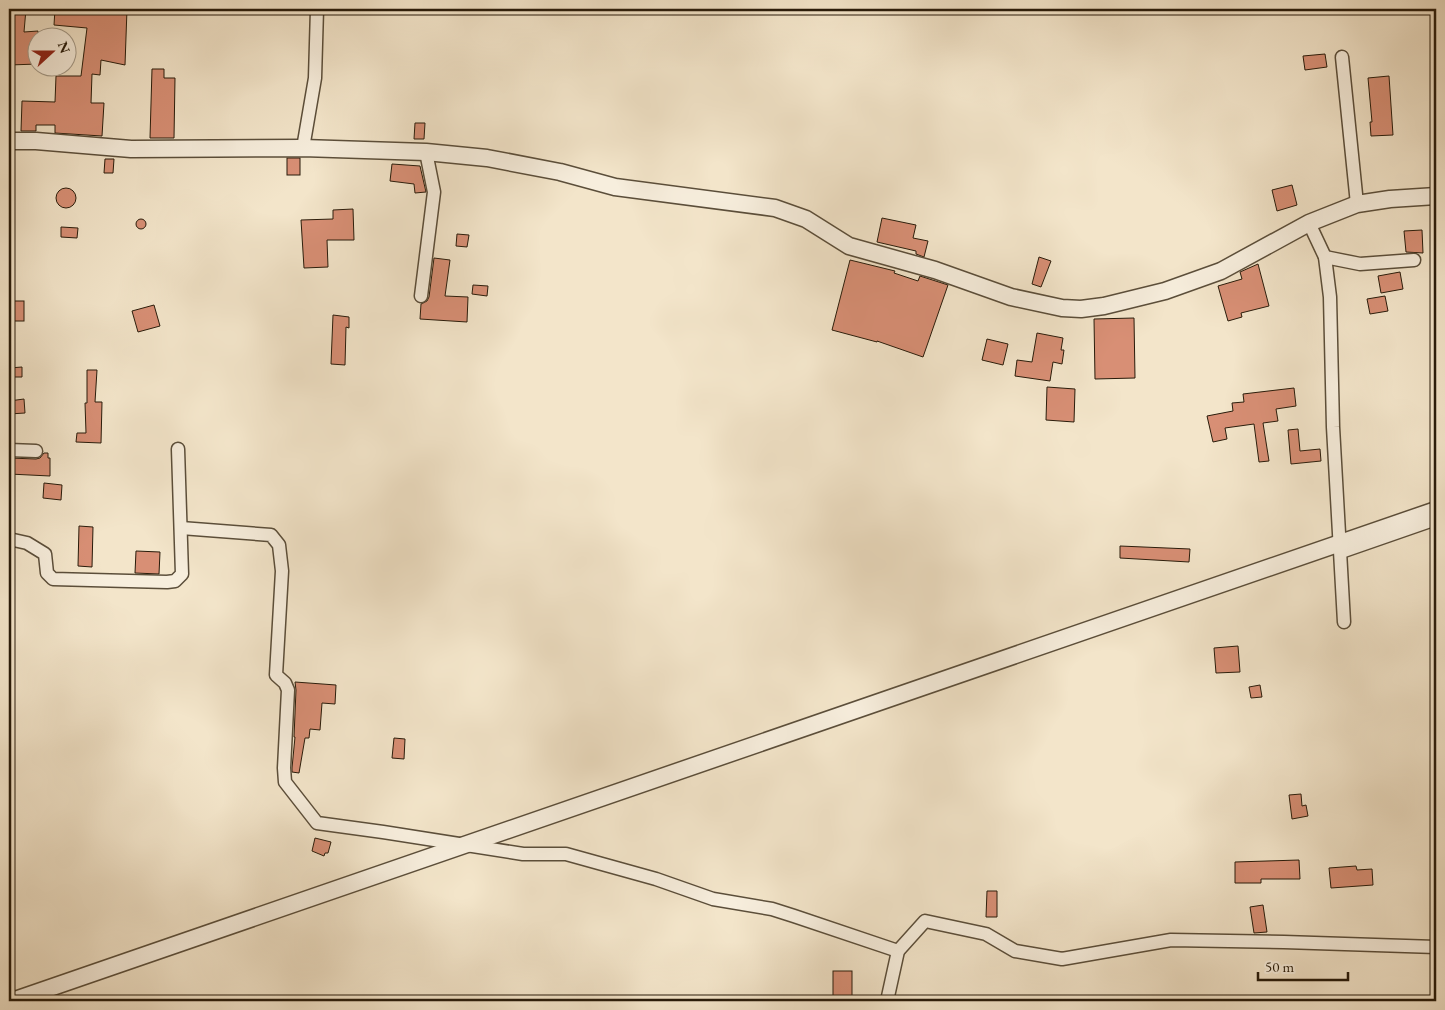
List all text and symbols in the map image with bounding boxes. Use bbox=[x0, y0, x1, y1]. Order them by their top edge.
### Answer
north arrow bbox=[28, 28, 78, 78]
text: N bbox=[54, 39, 75, 56]
scale bar bbox=[1258, 950, 1348, 982]
text: 50 m bbox=[1265, 957, 1294, 976]

